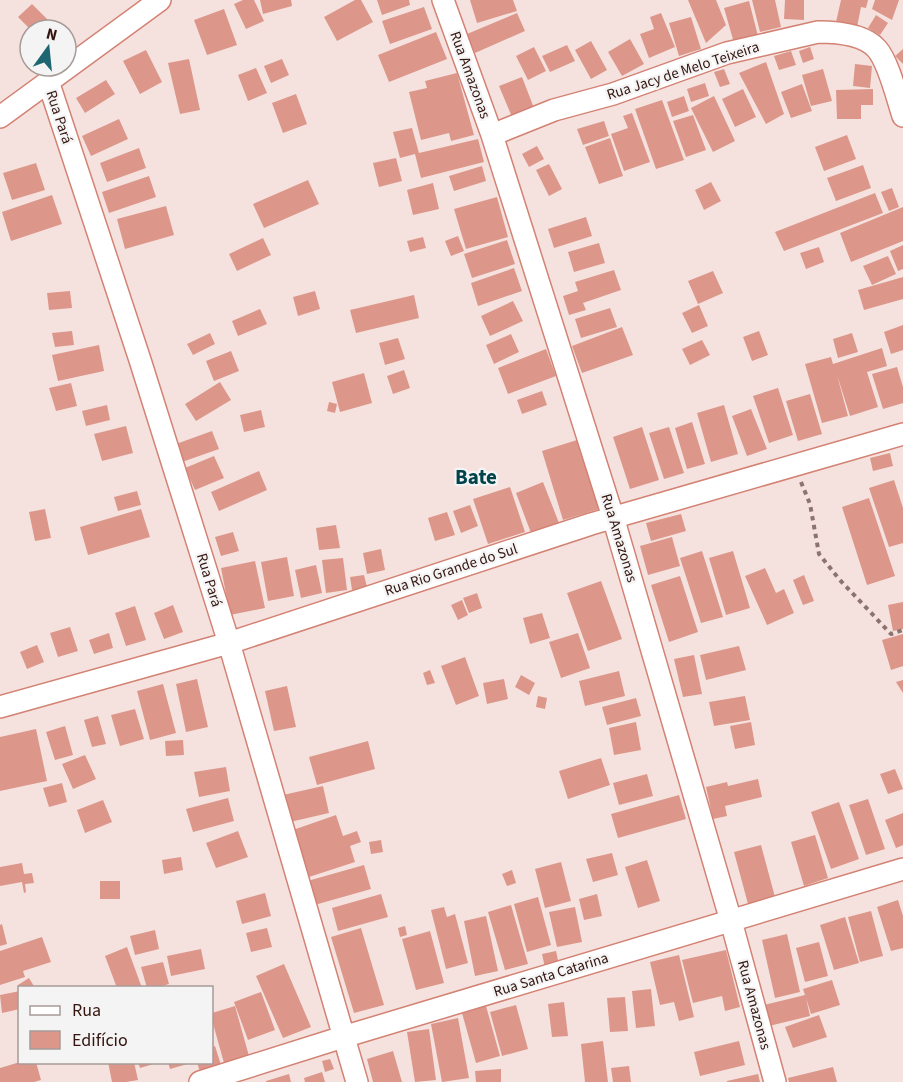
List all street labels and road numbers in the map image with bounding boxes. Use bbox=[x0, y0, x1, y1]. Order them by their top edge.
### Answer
street label: Rua Amazonas bbox=[444, 28, 496, 122]
street label: Rua Jacy de Melo Teixeira bbox=[604, 36, 762, 106]
street label: Rua Pará bbox=[41, 88, 77, 146]
street label: Rua Amazonas bbox=[596, 491, 642, 585]
street label: Rua Rio Grande do Sul bbox=[382, 539, 520, 601]
street label: Rua Pará bbox=[191, 551, 227, 609]
street label: Rua Santa Catarina bbox=[491, 948, 611, 1002]
street label: Rua Amazonas bbox=[732, 958, 776, 1052]

